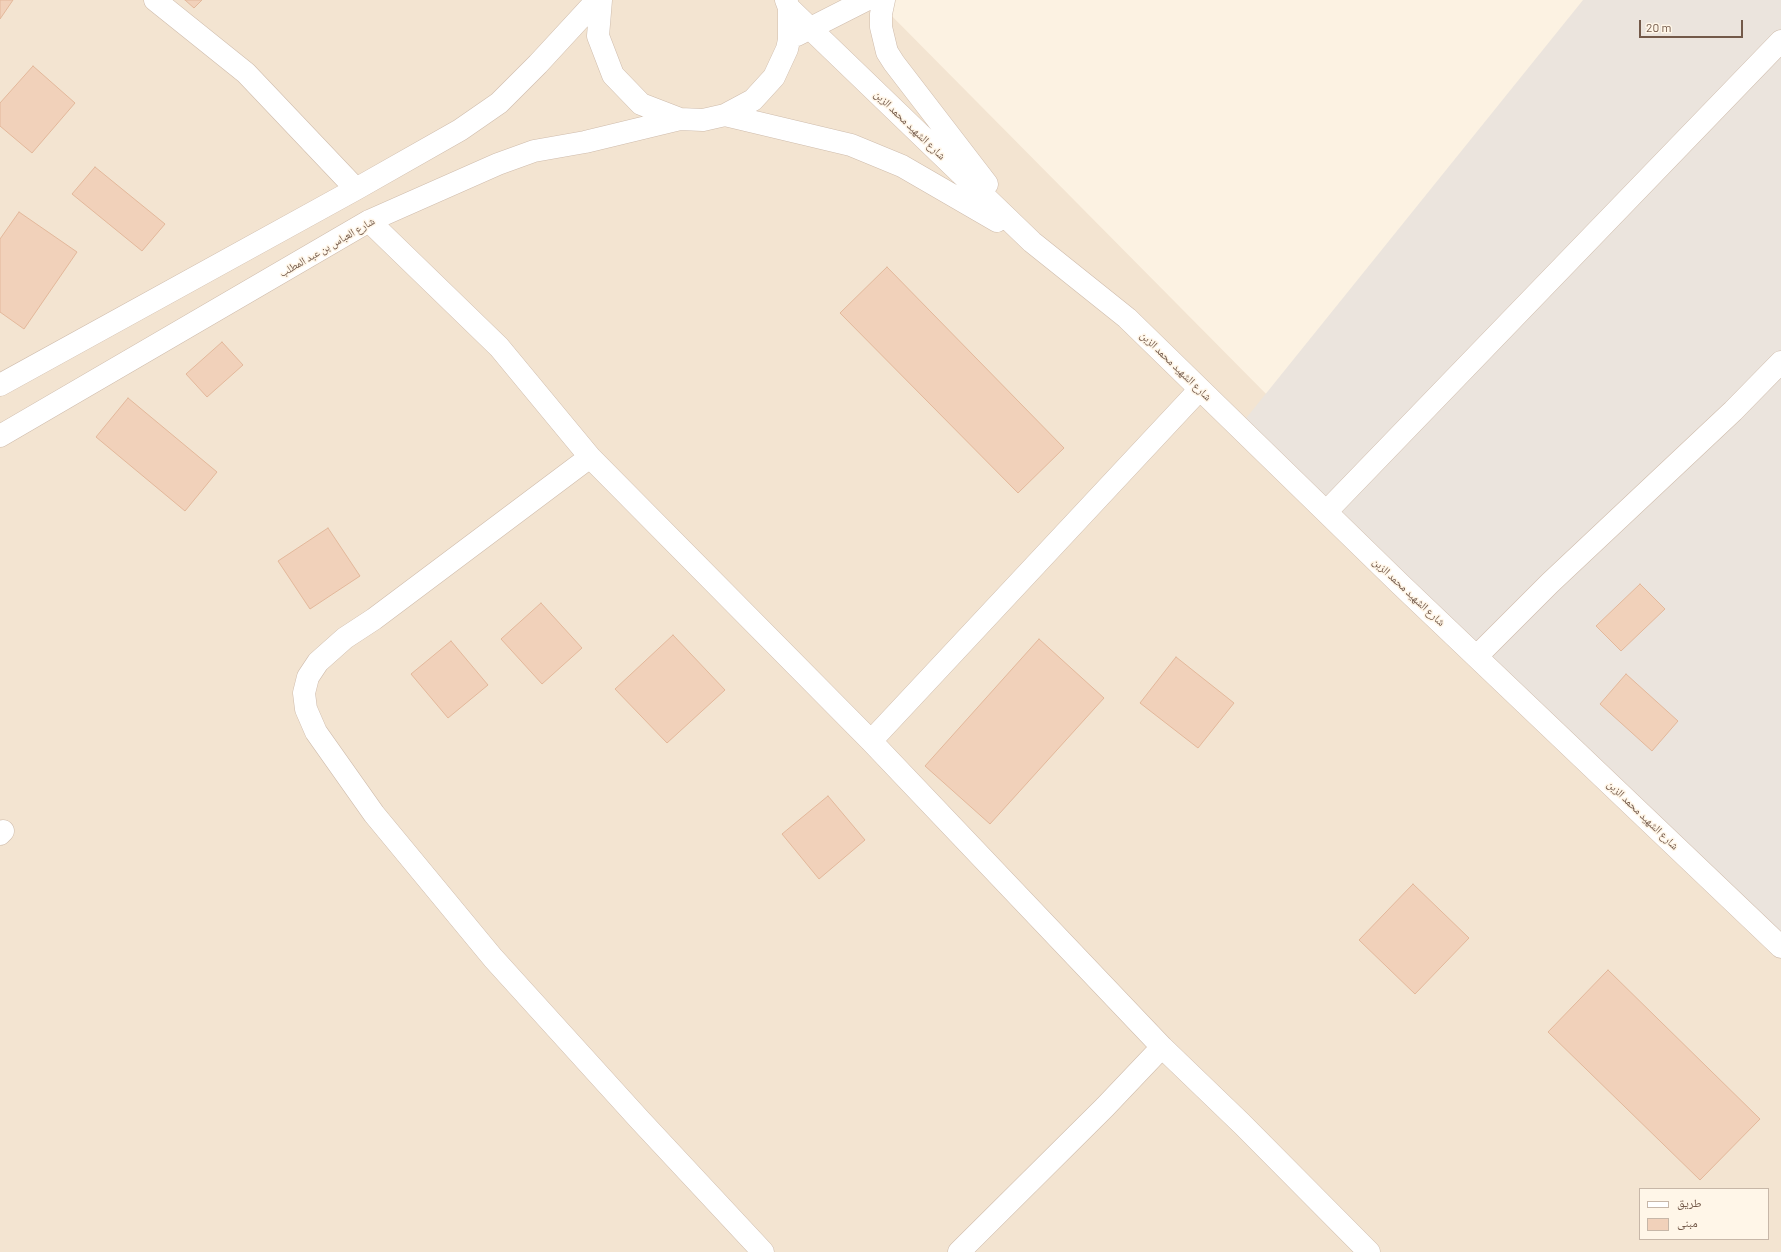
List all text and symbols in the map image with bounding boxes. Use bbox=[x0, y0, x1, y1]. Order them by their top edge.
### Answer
scale bar bbox=[1641, 12, 1745, 38]
text: 20 m bbox=[1646, 20, 1672, 34]
street label: شارع الشهيد محمد الزبن bbox=[872, 88, 948, 162]
street label: شارع العباس بن عبد المطلب bbox=[277, 214, 377, 280]
street label: شارع الشهيد محمد الزبن bbox=[1138, 329, 1214, 403]
street label: شارع الشهيد محمد الزبن bbox=[1370, 555, 1448, 629]
street label: شارع الشهيد محمد الزبن bbox=[1605, 778, 1681, 852]
legend bbox=[1639, 1188, 1769, 1240]
text: طريق bbox=[1677, 1195, 1702, 1209]
text: مبنى bbox=[1677, 1215, 1698, 1229]

